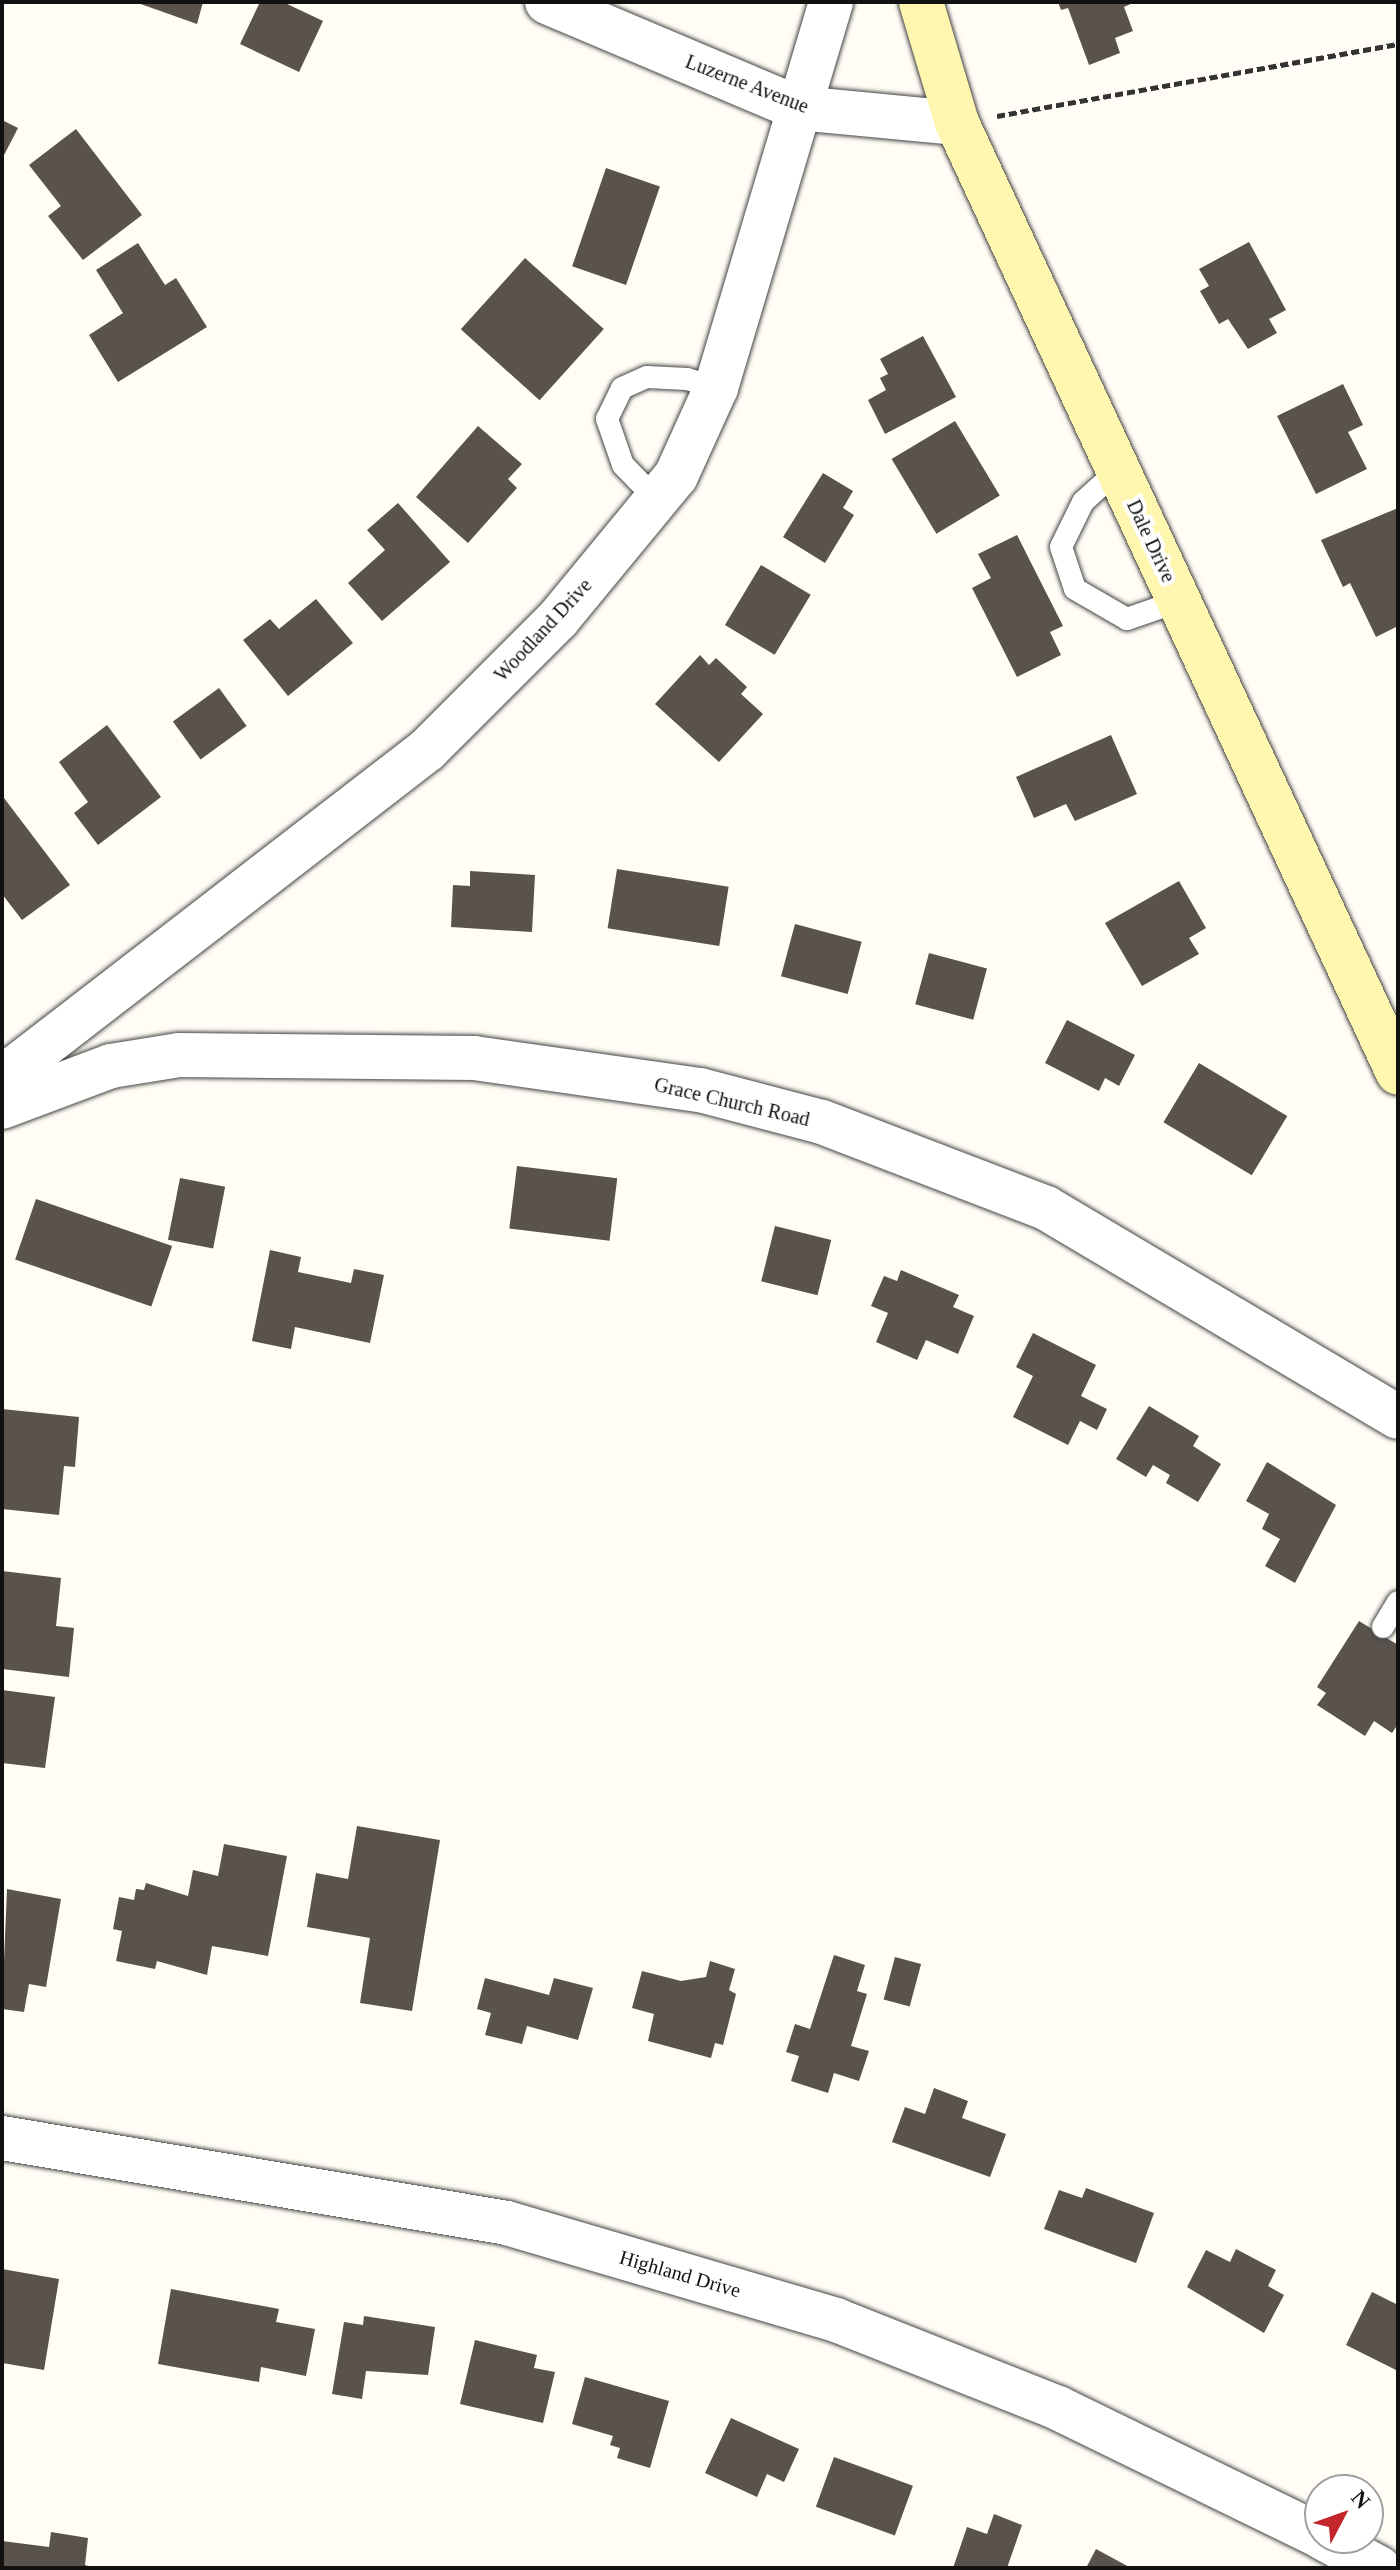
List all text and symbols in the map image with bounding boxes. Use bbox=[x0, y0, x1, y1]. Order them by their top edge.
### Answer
street label: Luzerne Avenue bbox=[681, 49, 813, 119]
street label: Dale Drive bbox=[1121, 496, 1181, 586]
street label: Woodland Drive bbox=[489, 573, 597, 687]
street label: Grace Church Road bbox=[652, 1072, 812, 1132]
street label: Highland Drive bbox=[617, 2245, 743, 2303]
north arrow bbox=[1304, 2474, 1384, 2554]
text: N bbox=[1346, 2485, 1376, 2513]

